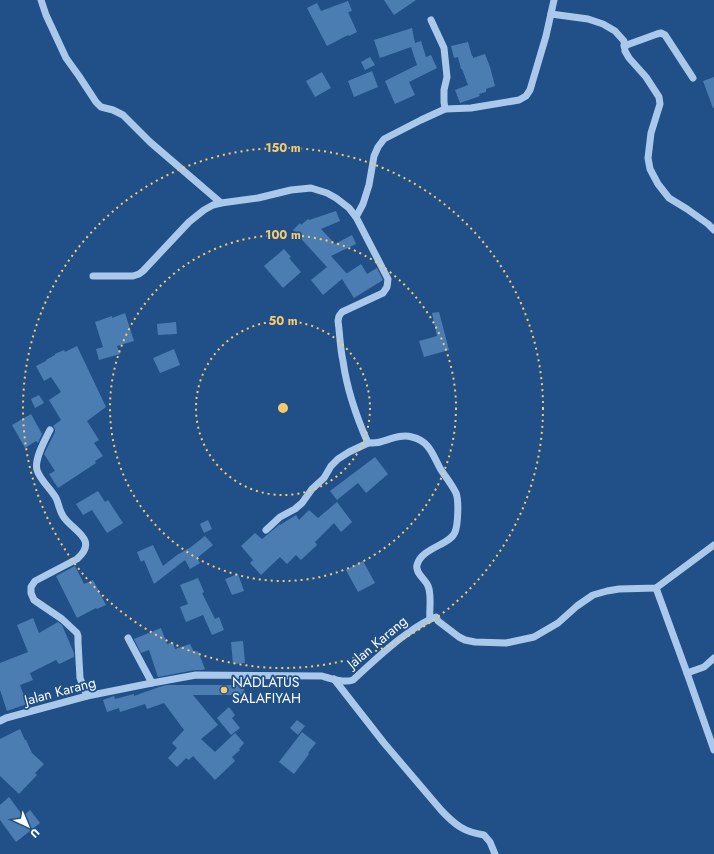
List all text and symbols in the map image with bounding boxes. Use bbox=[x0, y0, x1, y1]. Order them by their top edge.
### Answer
text: 150 m bbox=[265, 139, 301, 157]
text: 100 m bbox=[265, 226, 301, 244]
text: 50 m bbox=[268, 312, 298, 330]
centre of rings bbox=[276, 401, 290, 415]
street label: Jalan Karang bbox=[341, 611, 411, 674]
street label: Jalan Karang bbox=[20, 672, 98, 711]
place label: NADLATUS SALAFIYAH bbox=[232, 672, 301, 708]
marker: NADLATUS SALAFIYAH bbox=[219, 685, 229, 695]
north arrow bbox=[8, 806, 48, 846]
text: U bbox=[27, 825, 43, 842]

